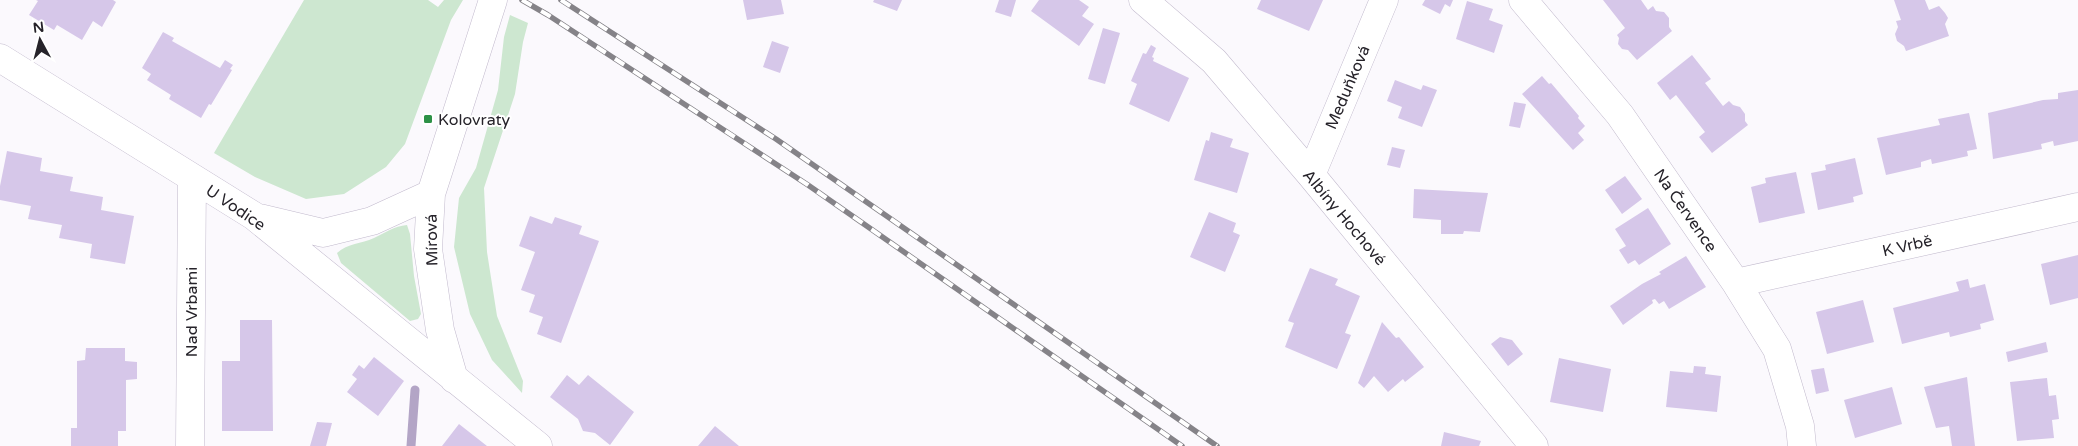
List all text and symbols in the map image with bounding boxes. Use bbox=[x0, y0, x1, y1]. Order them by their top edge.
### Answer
north arrow bbox=[15, 15, 65, 65]
text: N bbox=[32, 18, 45, 37]
street label: Meduňková bbox=[1321, 42, 1375, 132]
place label: Kolovraty bbox=[438, 110, 510, 130]
marker: Kolovraty bbox=[422, 113, 434, 125]
street label: Na Července bbox=[1649, 165, 1721, 256]
street label: Albíny Hochové bbox=[1298, 166, 1390, 270]
street label: U Vodice bbox=[202, 181, 269, 235]
street label: Mírová bbox=[422, 214, 442, 266]
street label: K Vrbě bbox=[1880, 231, 1934, 261]
street label: Nad Vrbami bbox=[182, 267, 202, 357]

